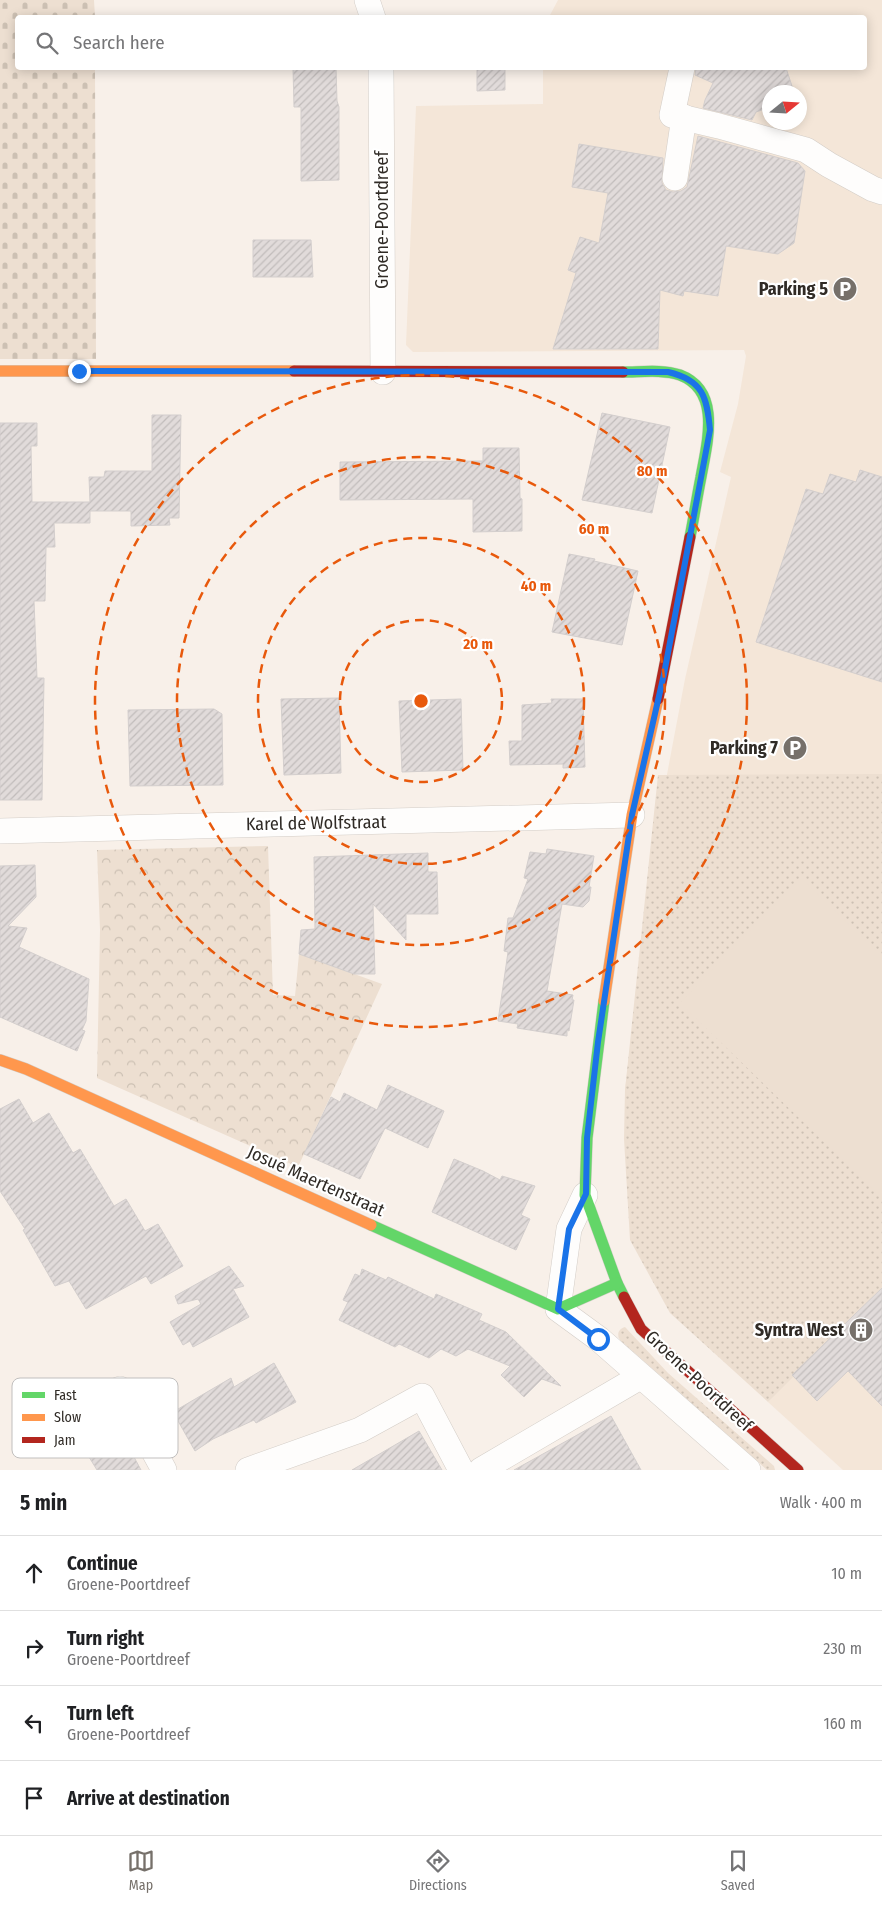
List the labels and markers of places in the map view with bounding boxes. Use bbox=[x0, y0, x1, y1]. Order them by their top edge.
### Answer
parking icon: Parking 5 bbox=[832, 276, 858, 302]
place label: Parking 5 bbox=[759, 278, 828, 300]
centre of rings bbox=[412, 692, 430, 710]
parking icon: Parking 7 bbox=[782, 735, 808, 761]
place label: Parking 7 bbox=[710, 737, 778, 759]
building icon: Syntra West bbox=[848, 1317, 874, 1343]
place label: Syntra West bbox=[755, 1319, 845, 1341]

